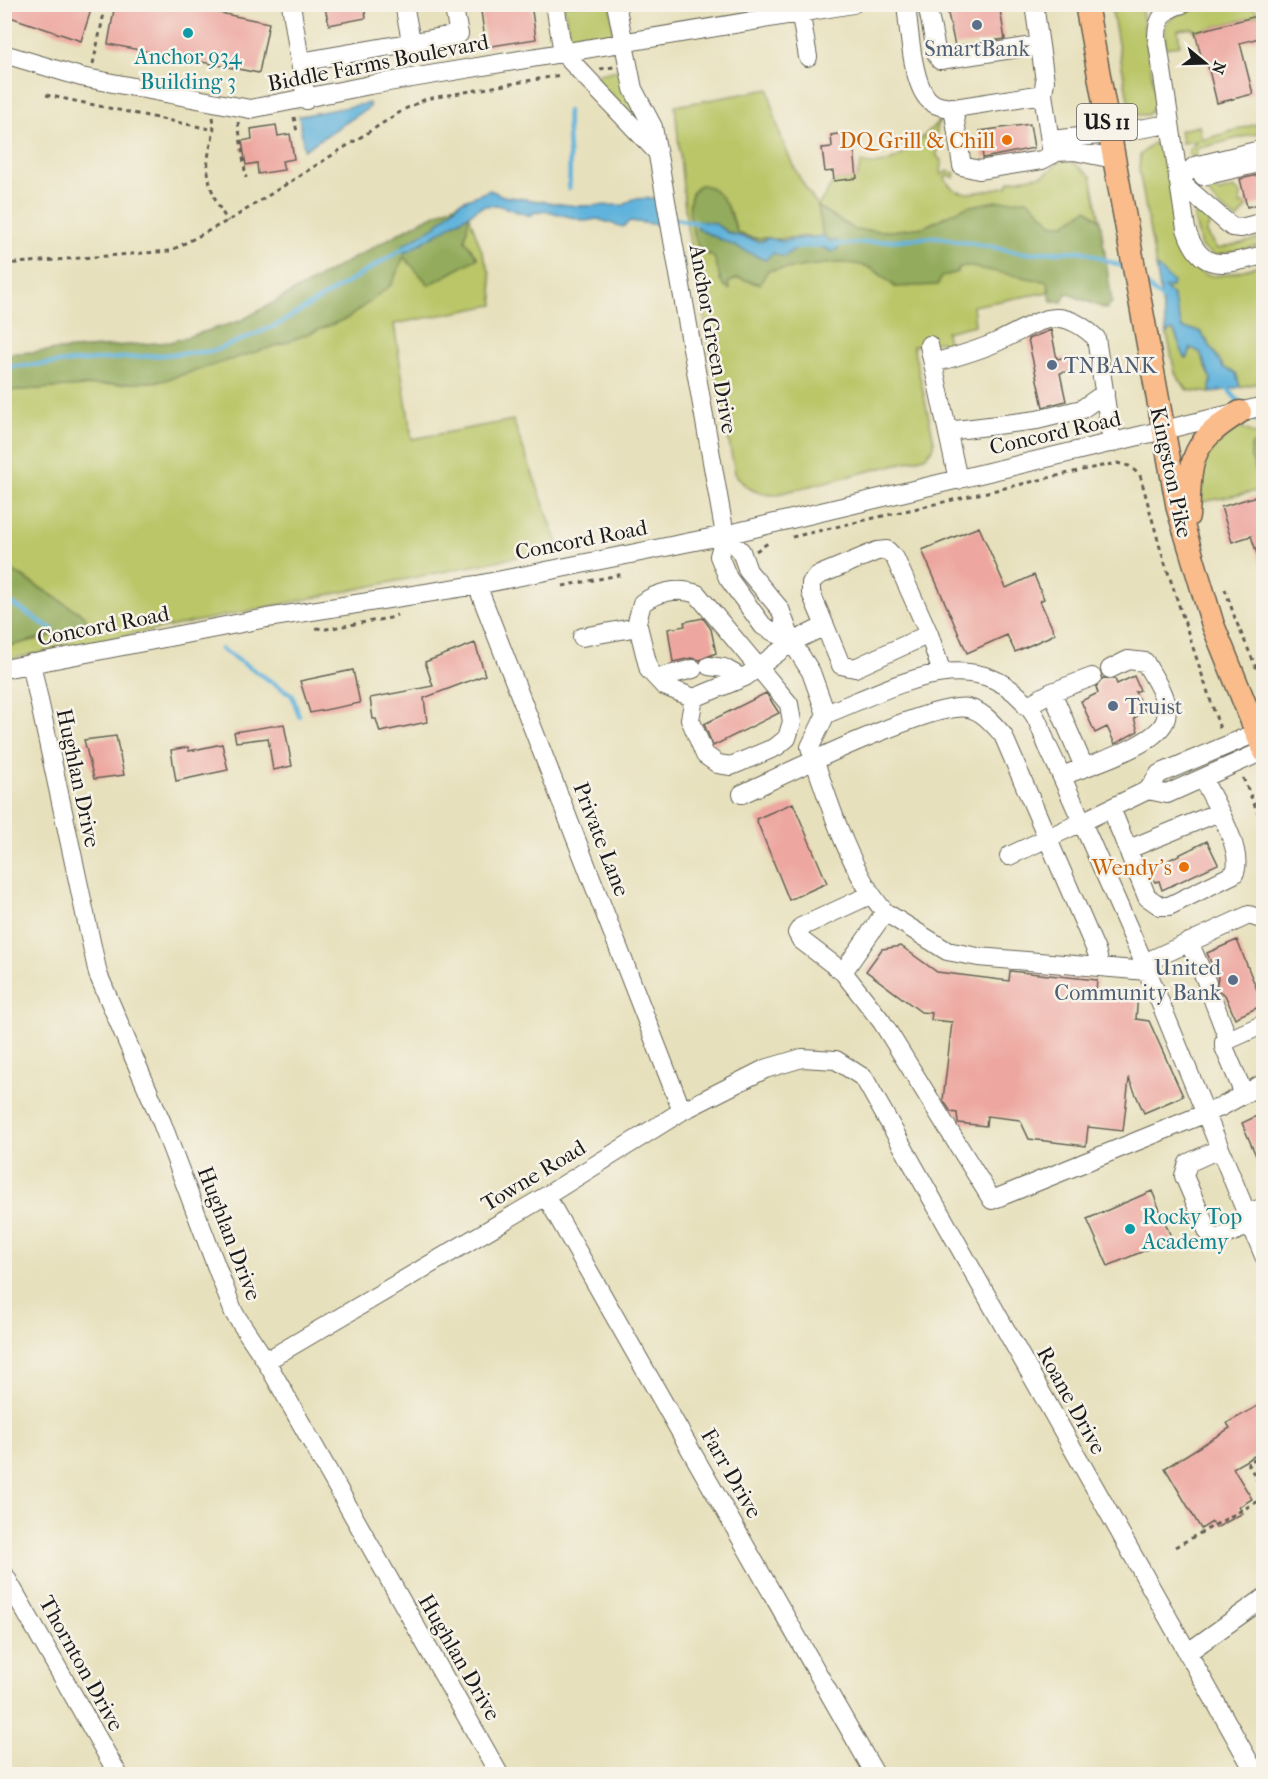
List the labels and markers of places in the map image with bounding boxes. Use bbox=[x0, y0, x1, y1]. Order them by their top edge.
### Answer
marker: SmartBank bbox=[970, 18, 984, 32]
marker: Anchor 934 Building 3 bbox=[181, 26, 195, 40]
place label: SmartBank bbox=[924, 36, 1031, 62]
place label: Anchor 934 Building 3 bbox=[133, 44, 243, 95]
place label: DQ Grill & Chill bbox=[840, 128, 995, 154]
marker: DQ Grill & Chill bbox=[1000, 133, 1014, 147]
place label: TNBANK bbox=[1064, 353, 1158, 379]
marker: TNBANK bbox=[1045, 358, 1059, 372]
place label: Truist bbox=[1125, 694, 1183, 720]
marker: Truist bbox=[1106, 699, 1120, 713]
place label: Wendy's bbox=[1091, 855, 1172, 881]
marker: Wendy's bbox=[1177, 860, 1191, 874]
place label: United Community Bank bbox=[1054, 955, 1222, 1006]
marker: United Community Bank bbox=[1226, 973, 1240, 987]
place label: Rocky Top Academy bbox=[1141, 1204, 1242, 1255]
marker: Rocky Top Academy bbox=[1123, 1222, 1137, 1236]

